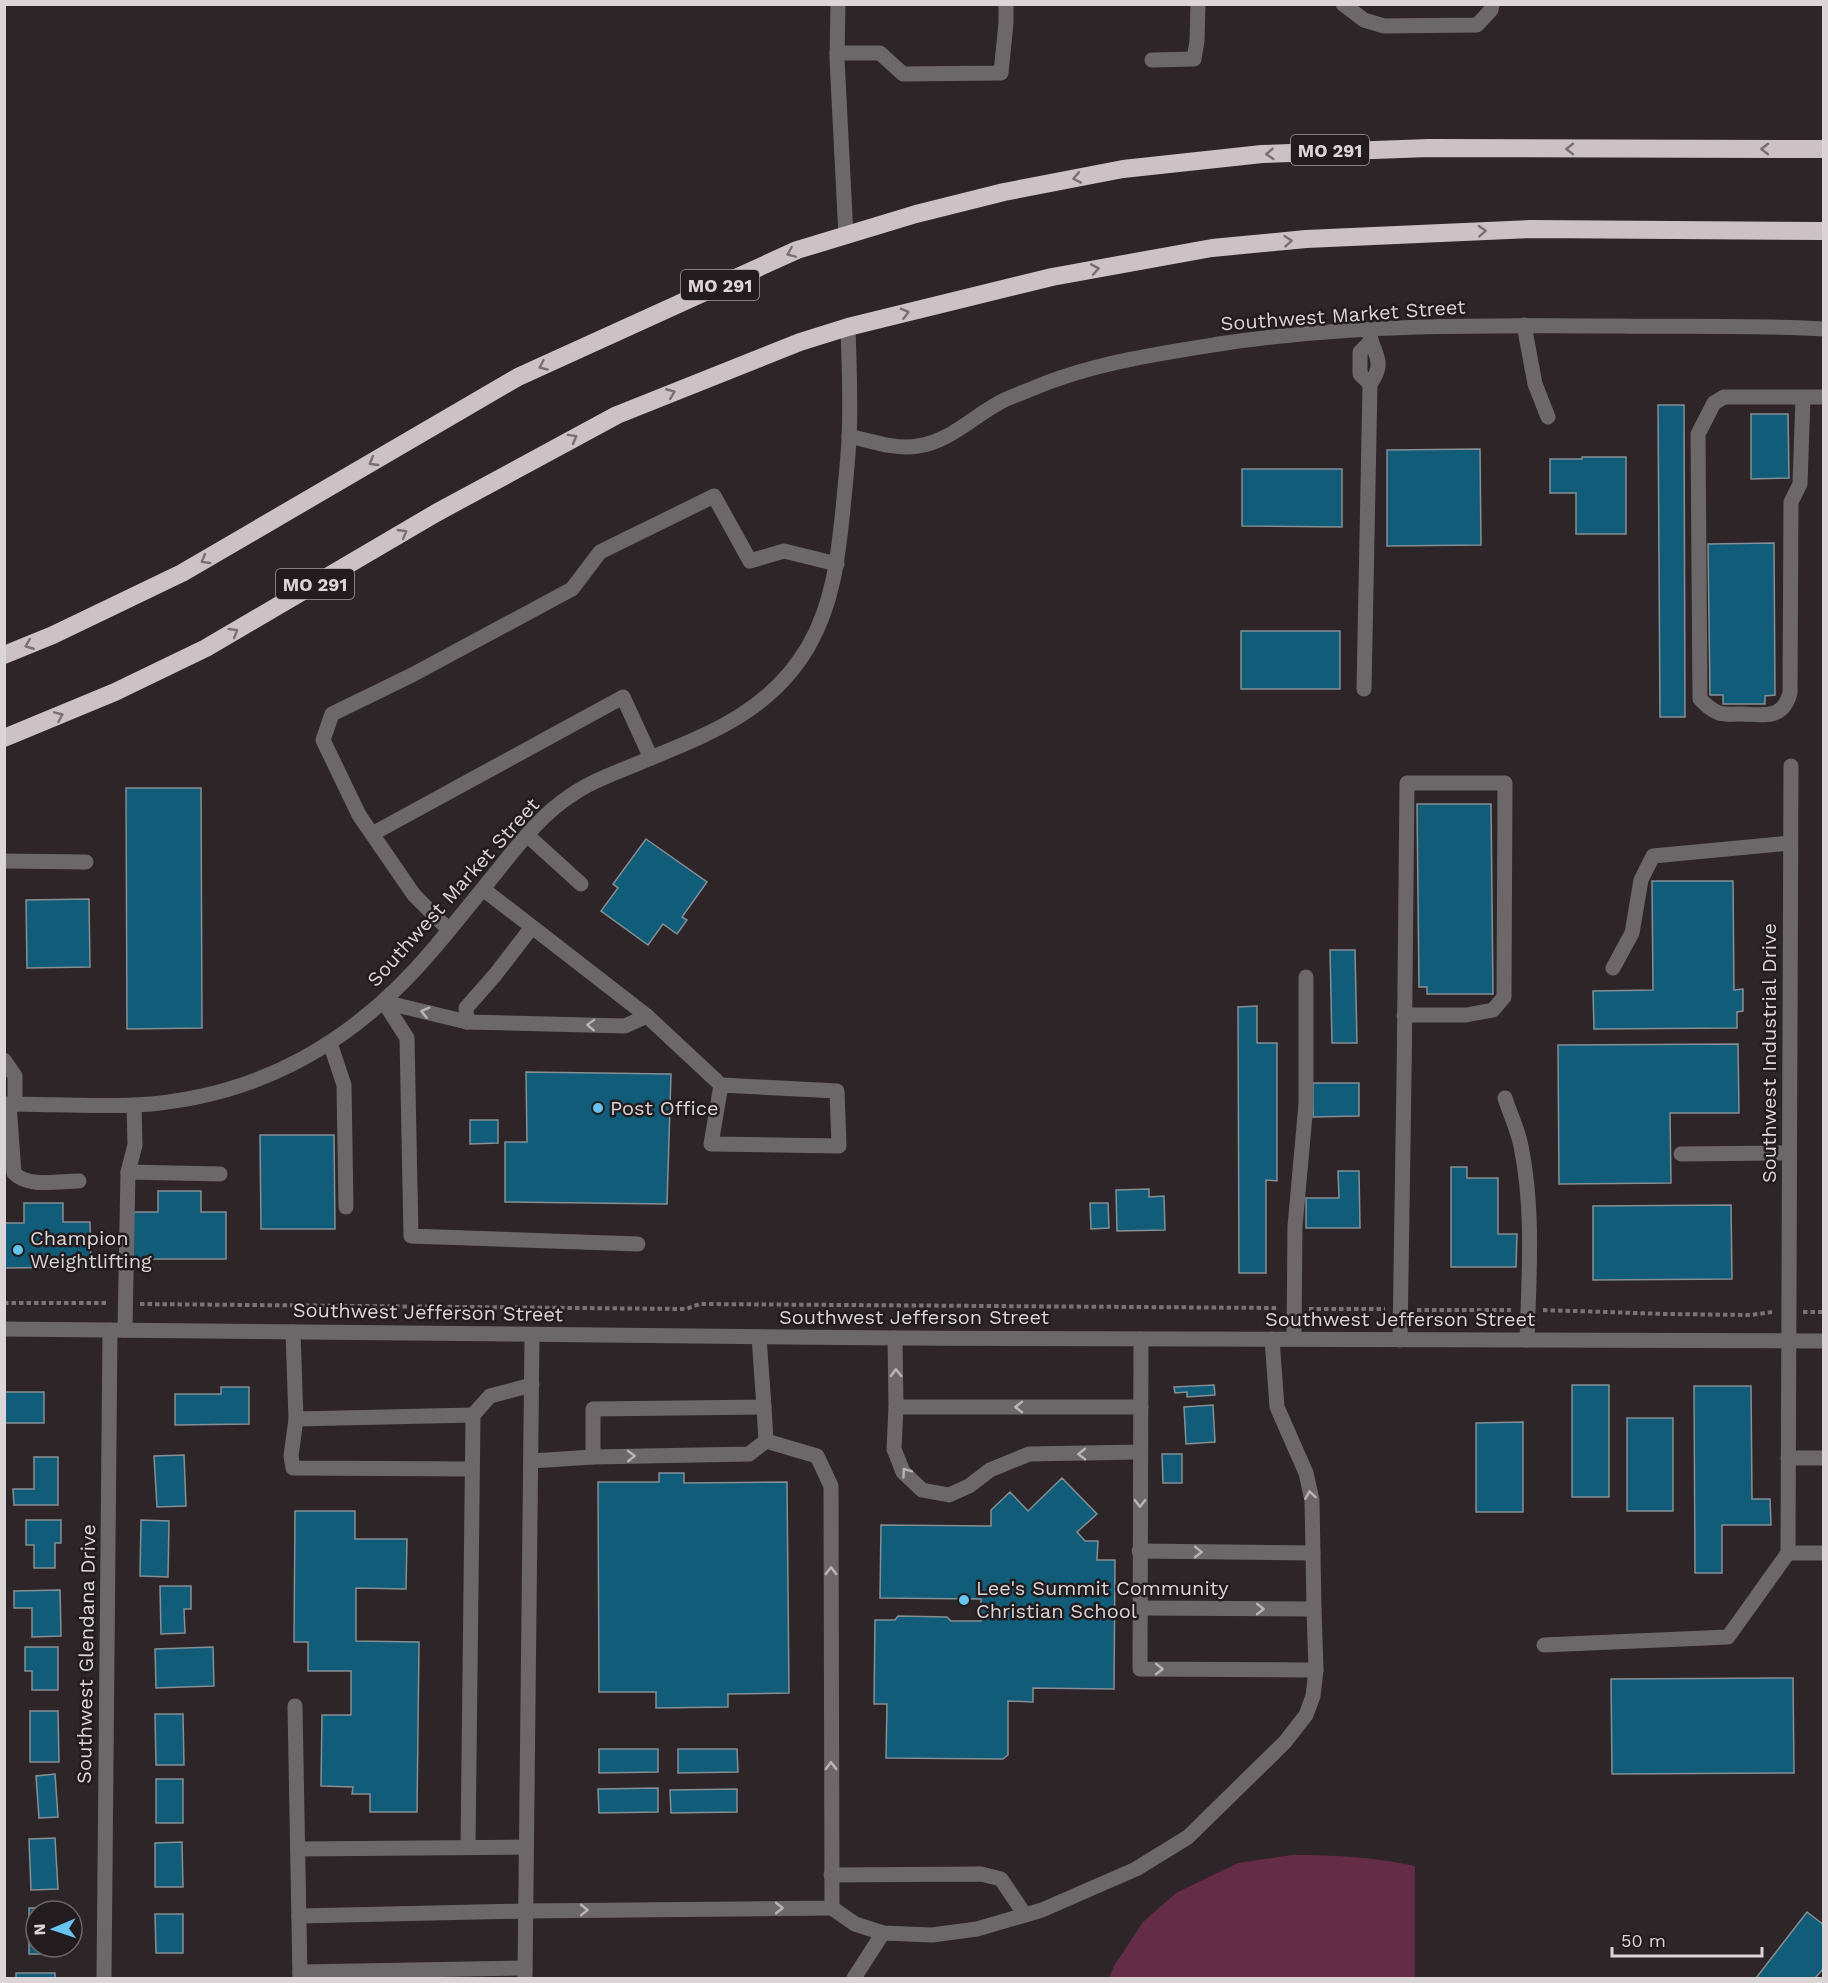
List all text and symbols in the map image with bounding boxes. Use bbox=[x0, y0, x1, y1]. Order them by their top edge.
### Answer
road number: MO 291 bbox=[1291, 135, 1369, 165]
one-way arrow bbox=[1566, 142, 1575, 155]
one-way arrow bbox=[1761, 143, 1770, 155]
one-way arrow bbox=[1266, 147, 1275, 160]
one-way arrow bbox=[1072, 171, 1082, 184]
one-way arrow bbox=[1478, 225, 1487, 238]
one-way arrow bbox=[1283, 235, 1292, 248]
one-way arrow bbox=[786, 246, 797, 258]
one-way arrow bbox=[1089, 263, 1099, 276]
road number: MO 291 bbox=[681, 270, 759, 300]
street label: Southwest Market Street bbox=[1220, 294, 1467, 336]
one-way arrow bbox=[900, 308, 910, 321]
one-way arrow bbox=[538, 359, 549, 371]
one-way arrow bbox=[665, 388, 676, 400]
one-way arrow bbox=[567, 434, 577, 445]
one-way arrow bbox=[369, 454, 379, 466]
one-way arrow bbox=[396, 528, 407, 540]
one-way arrow bbox=[200, 553, 211, 564]
road number: MO 291 bbox=[276, 569, 354, 599]
one-way arrow bbox=[228, 627, 238, 639]
one-way arrow bbox=[25, 638, 36, 650]
one-way arrow bbox=[52, 711, 63, 723]
street label: Southwest Market Street bbox=[362, 792, 544, 991]
street label: Southwest Industrial Drive bbox=[1757, 923, 1781, 1183]
one-way arrow bbox=[421, 1006, 431, 1019]
one-way arrow bbox=[586, 1019, 595, 1032]
place label: Post Office bbox=[610, 1096, 719, 1120]
marker: Post Office bbox=[591, 1101, 605, 1115]
place label: Champion Weightlifting bbox=[30, 1226, 152, 1273]
marker: Champion Weightlifting bbox=[11, 1243, 25, 1257]
street label: Southwest Jefferson Street bbox=[293, 1298, 564, 1326]
street label: Southwest Jefferson Street bbox=[779, 1305, 1050, 1329]
street label: Southwest Jefferson Street bbox=[1265, 1307, 1536, 1331]
one-way arrow bbox=[889, 1368, 902, 1377]
one-way arrow bbox=[1015, 1401, 1024, 1413]
one-way arrow bbox=[1077, 1447, 1086, 1460]
one-way arrow bbox=[627, 1450, 636, 1463]
one-way arrow bbox=[902, 1468, 913, 1479]
one-way arrow bbox=[1305, 1490, 1317, 1500]
one-way arrow bbox=[1134, 1498, 1146, 1507]
street label: Southwest Glendana Drive bbox=[72, 1524, 100, 1784]
one-way arrow bbox=[1193, 1546, 1202, 1558]
one-way arrow bbox=[825, 1566, 837, 1575]
place label: Lee's Summit Community Christian School bbox=[976, 1576, 1229, 1623]
marker: Lee's Summit Community Christian School bbox=[957, 1593, 971, 1607]
one-way arrow bbox=[1256, 1603, 1265, 1615]
one-way arrow bbox=[1155, 1663, 1164, 1675]
one-way arrow bbox=[825, 1761, 837, 1770]
north arrow bbox=[24, 1899, 84, 1959]
one-way arrow bbox=[775, 1902, 784, 1915]
one-way arrow bbox=[580, 1904, 589, 1916]
scale bar bbox=[1612, 1920, 1762, 1958]
text: N bbox=[30, 1923, 49, 1936]
text: 50 m bbox=[1621, 1930, 1666, 1951]

